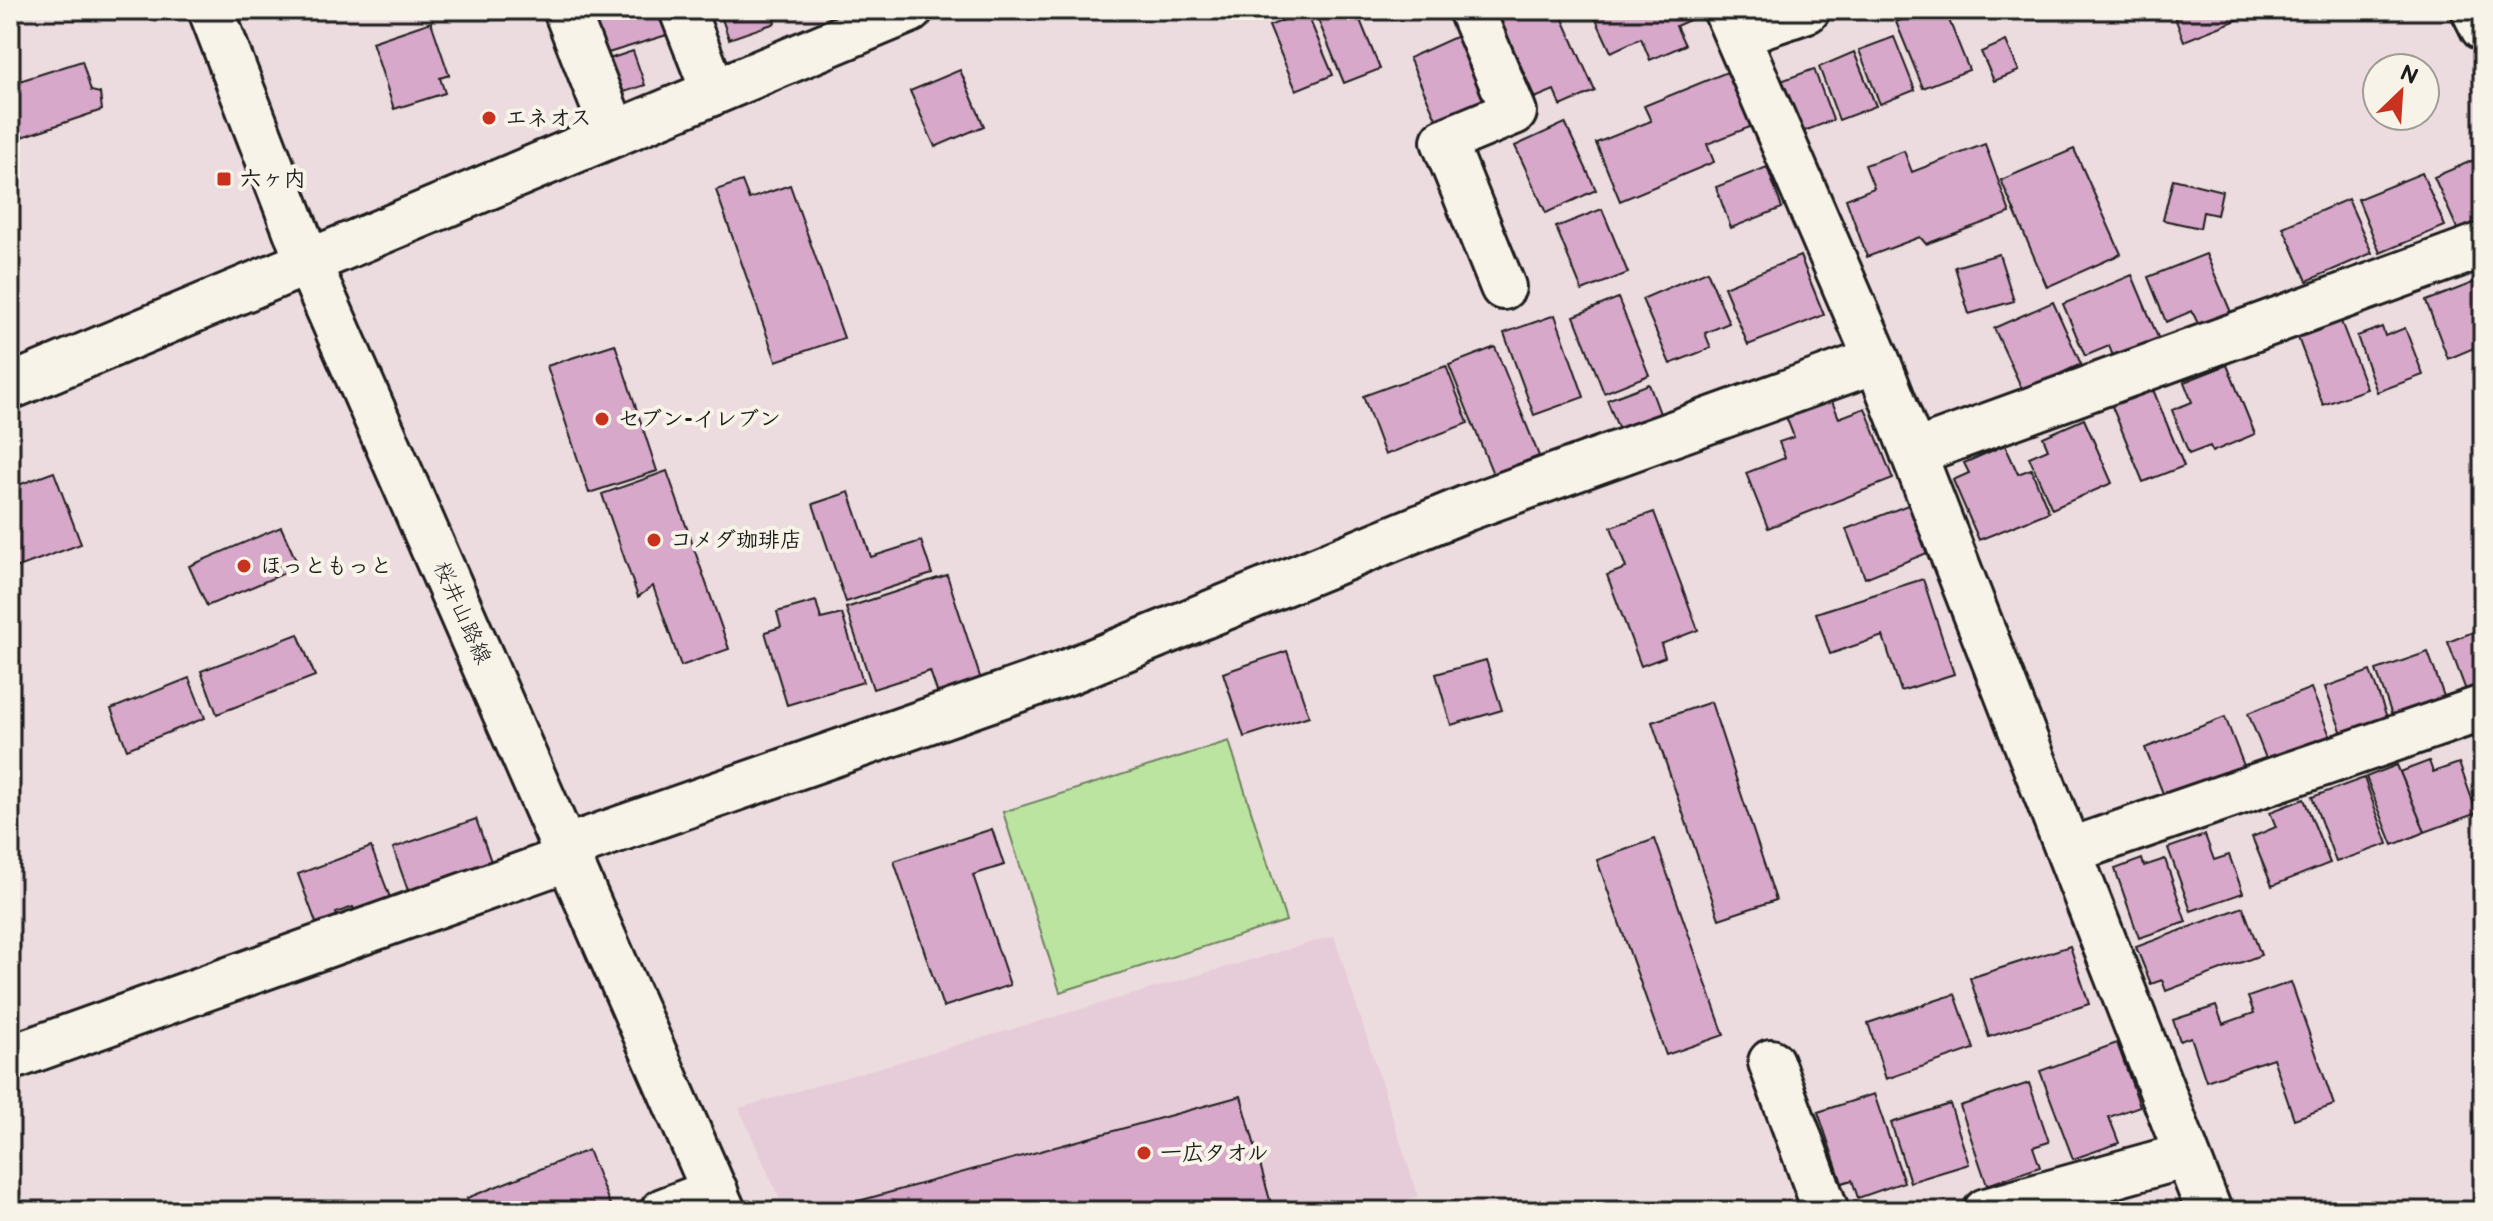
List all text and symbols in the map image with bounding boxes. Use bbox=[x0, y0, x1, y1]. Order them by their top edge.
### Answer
north arrow bbox=[2361, 52, 2441, 132]
text: N bbox=[2396, 60, 2422, 91]
place label: エネオス bbox=[505, 105, 592, 132]
marker: エネオス bbox=[480, 109, 498, 127]
place label: 六ヶ内 bbox=[240, 166, 306, 193]
marker: 六ヶ内 bbox=[215, 170, 233, 188]
place label: セブン-イレブン bbox=[618, 406, 781, 433]
marker: セブン-イレブン bbox=[593, 410, 611, 428]
place label: コメダ珈琲店 bbox=[670, 527, 802, 554]
marker: コメダ珈琲店 bbox=[645, 531, 663, 549]
place label: ほっともっと bbox=[260, 553, 392, 580]
marker: ほっともっと bbox=[235, 557, 253, 575]
street label: 桜井山路線 bbox=[427, 557, 497, 669]
place label: 一広タオル bbox=[1160, 1140, 1269, 1167]
marker: 一広タオル bbox=[1135, 1144, 1153, 1162]

